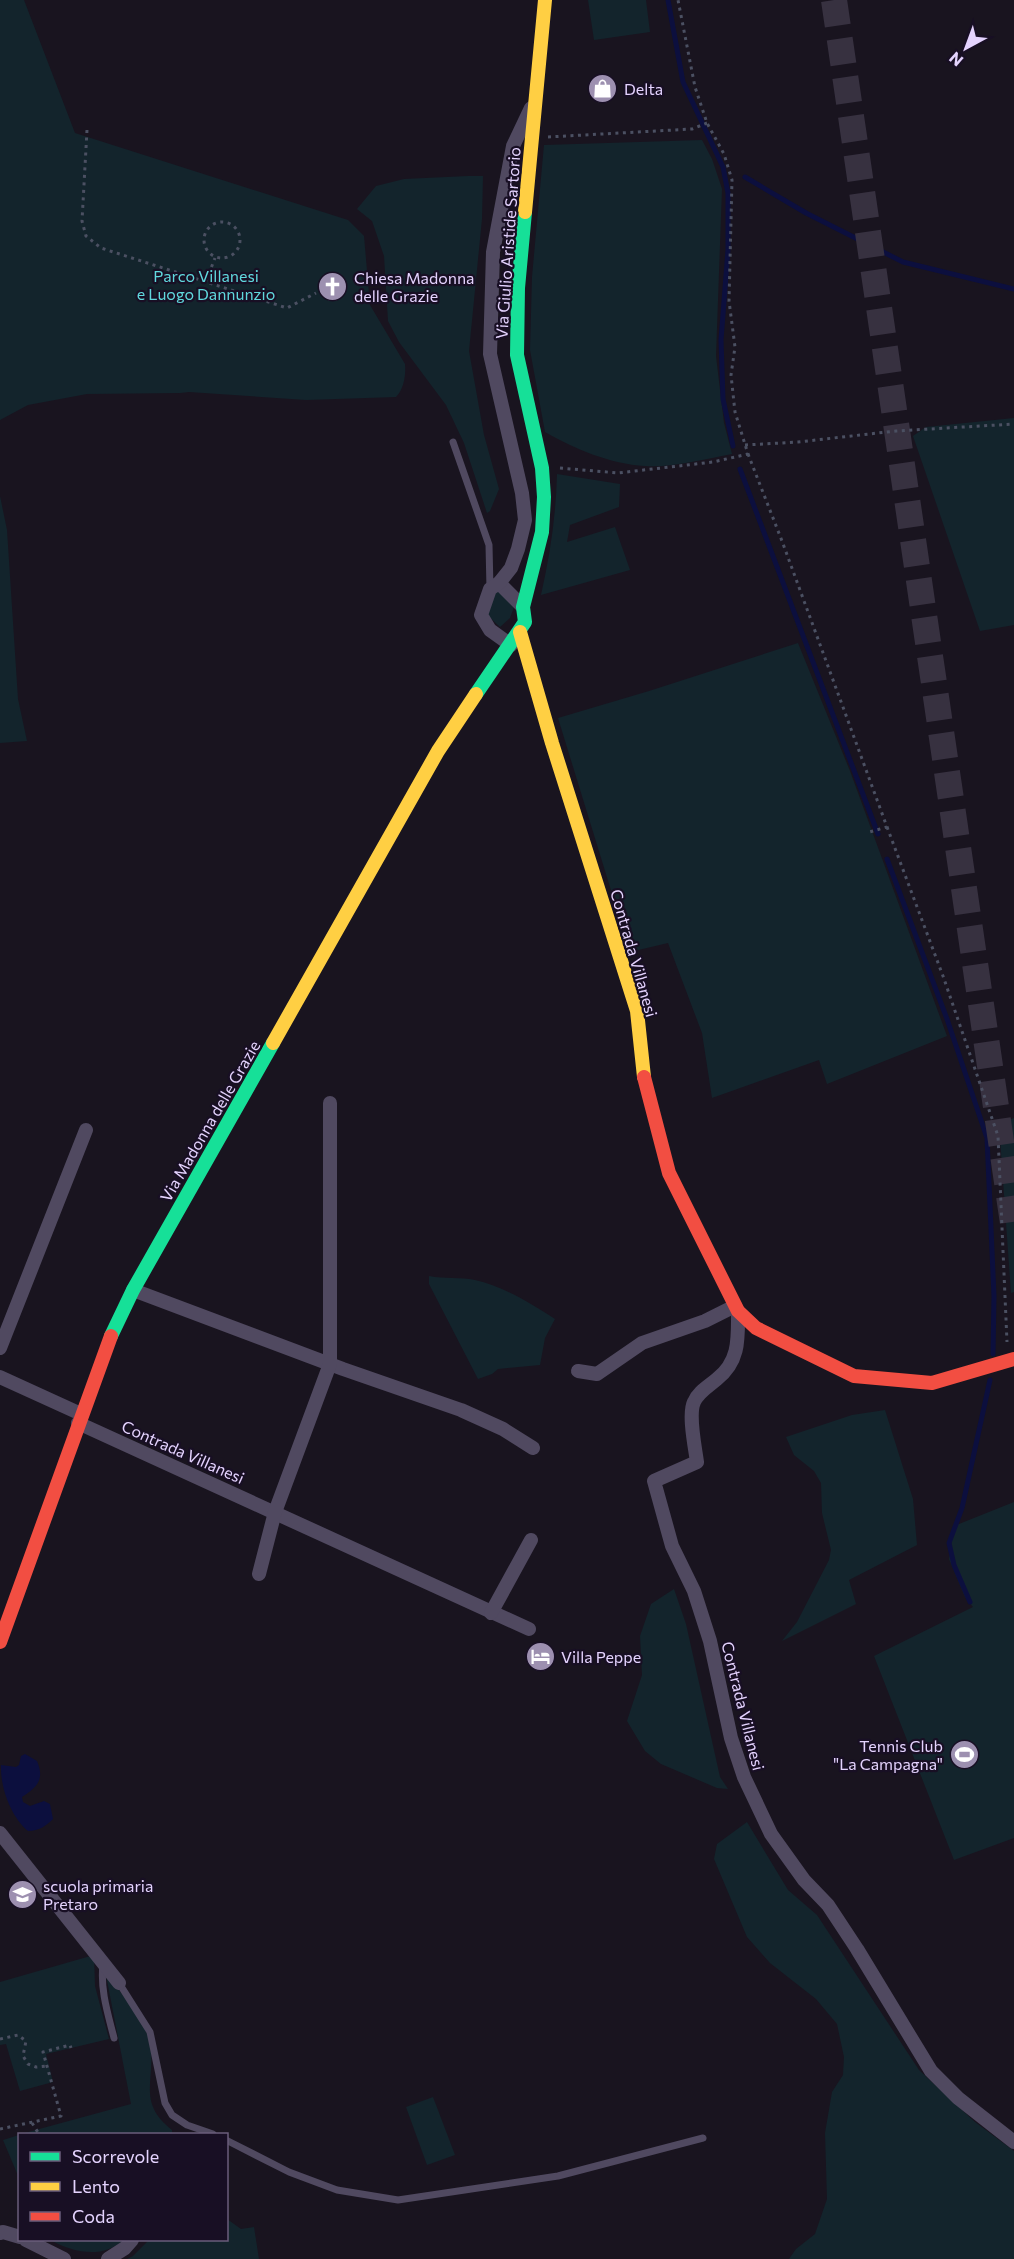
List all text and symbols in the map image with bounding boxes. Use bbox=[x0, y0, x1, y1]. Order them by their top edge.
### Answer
north arrow bbox=[936, 18, 996, 78]
text: N bbox=[945, 49, 967, 71]
shop icon: Delta bbox=[587, 73, 619, 105]
place label: Delta bbox=[624, 79, 663, 98]
street label: Via Giulio Aristide Sartorio bbox=[491, 146, 524, 340]
park label: Parco Villanesi e Luogo Dannunzio bbox=[137, 266, 275, 303]
place label: Chiesa Madonna delle Grazie bbox=[354, 268, 474, 305]
church icon: Chiesa Madonna delle Grazie bbox=[317, 271, 349, 303]
street label: Contrada Villanesi bbox=[607, 887, 662, 1019]
street label: Via Madonna delle Grazie bbox=[156, 1037, 263, 1205]
street label: Contrada Villanesi bbox=[119, 1416, 247, 1487]
street label: Contrada Villanesi bbox=[718, 1639, 769, 1772]
hotel icon: Villa Peppe bbox=[524, 1641, 556, 1673]
place label: Villa Peppe bbox=[561, 1647, 641, 1666]
place label: Tennis Club "La Campagna" bbox=[833, 1736, 943, 1773]
sports icon: Tennis Club "La Campagna" bbox=[948, 1739, 980, 1771]
place label: scuola primaria Pretaro bbox=[43, 1876, 153, 1913]
school or university icon: scuola primaria Pretaro bbox=[6, 1879, 38, 1911]
legend bbox=[18, 2133, 228, 2241]
text: Scorrevole bbox=[72, 2145, 159, 2167]
text: Lento bbox=[72, 2175, 120, 2197]
text: Coda bbox=[72, 2205, 115, 2227]

